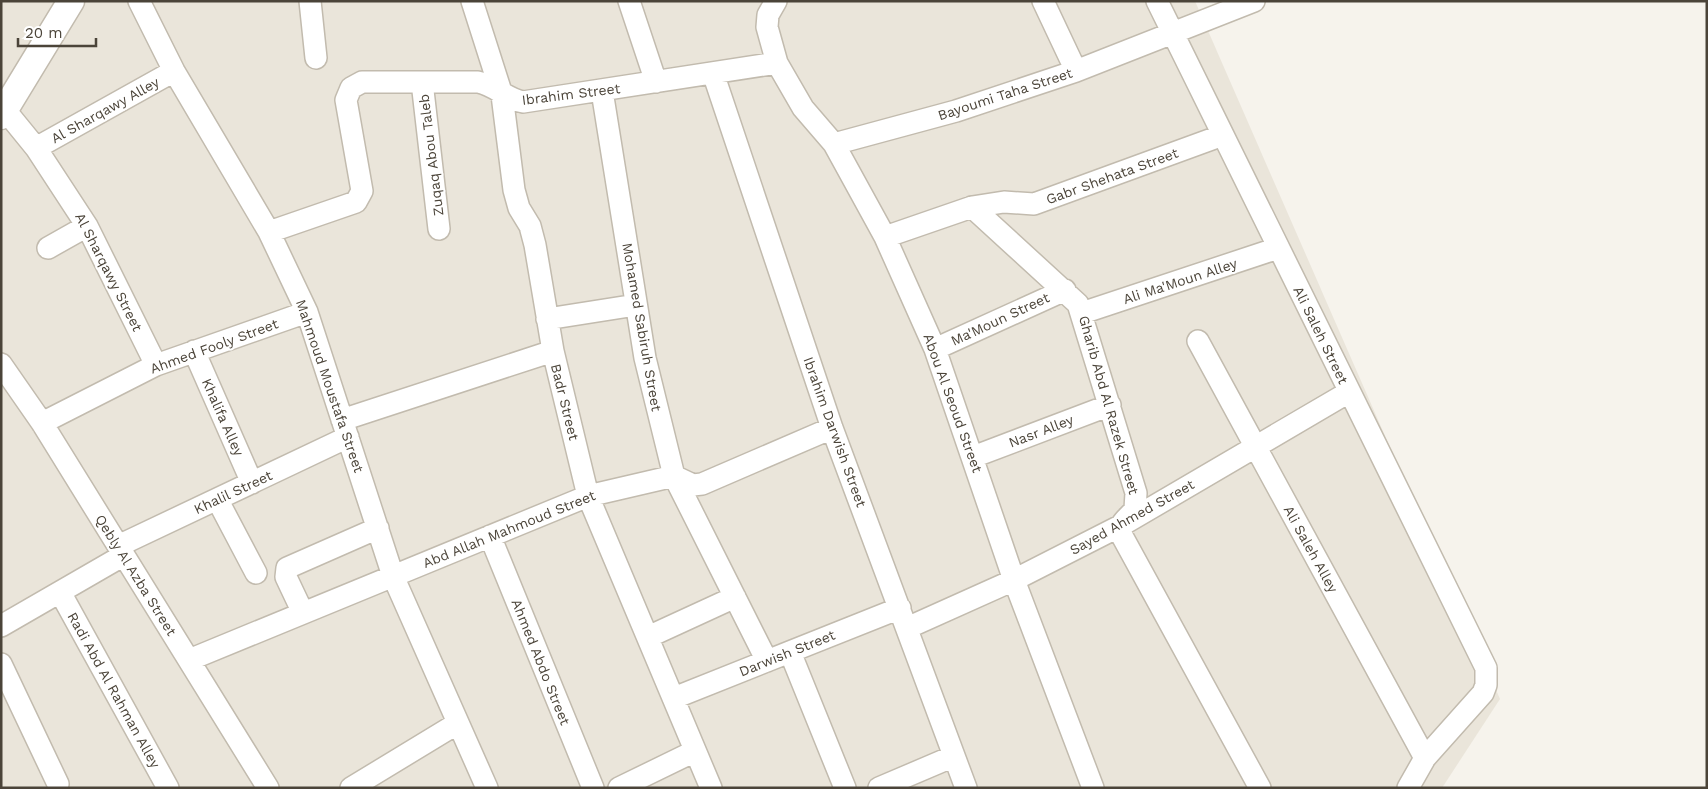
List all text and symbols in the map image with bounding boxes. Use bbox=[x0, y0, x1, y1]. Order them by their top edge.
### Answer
scale bar bbox=[18, 15, 95, 47]
text: 20 m bbox=[25, 24, 63, 42]
street label: Bayoumi Taha Street bbox=[936, 65, 1074, 123]
street label: Al Sharqawy Alley bbox=[48, 73, 162, 146]
street label: Ibrahim Street bbox=[521, 80, 621, 108]
street label: Zuqaq Abou Taleb bbox=[416, 93, 446, 217]
street label: Gabr Shehata Street bbox=[1044, 145, 1180, 207]
street label: Al Sharqawy Street bbox=[72, 210, 146, 334]
street label: Mohamed Sabiruh Street bbox=[619, 241, 665, 413]
street label: Ali Ma'Moun Alley bbox=[1121, 255, 1240, 307]
street label: Ali Saleh Street bbox=[1290, 284, 1352, 387]
street label: Ma'Moun Street bbox=[948, 289, 1052, 349]
street label: Mahmoud Moustafa Street bbox=[293, 297, 367, 475]
street label: Gharib Abd Al Razek Street bbox=[1076, 314, 1142, 496]
street label: Ahmed Fooly Street bbox=[148, 315, 280, 377]
street label: Abou Al Seoud Street bbox=[920, 331, 986, 475]
street label: Ibrahim Darwish Street bbox=[800, 355, 870, 510]
street label: Badr Street bbox=[548, 362, 582, 442]
street label: Khalifa Alley bbox=[199, 376, 248, 459]
street label: Nasr Alley bbox=[1006, 411, 1076, 451]
street label: Khalil Street bbox=[191, 467, 275, 517]
street label: Sayed Ahmed Street bbox=[1067, 476, 1197, 558]
street label: Abd Allah Mahmoud Street bbox=[420, 487, 598, 571]
street label: Ali Saleh Alley bbox=[1281, 503, 1342, 596]
street label: Qebly Al Azba Street bbox=[92, 512, 180, 639]
street label: Ahmed Abdo Street bbox=[508, 597, 574, 727]
street label: Radi Abd Al Rahman Alley bbox=[64, 609, 164, 771]
street label: Darwish Street bbox=[737, 626, 837, 680]

